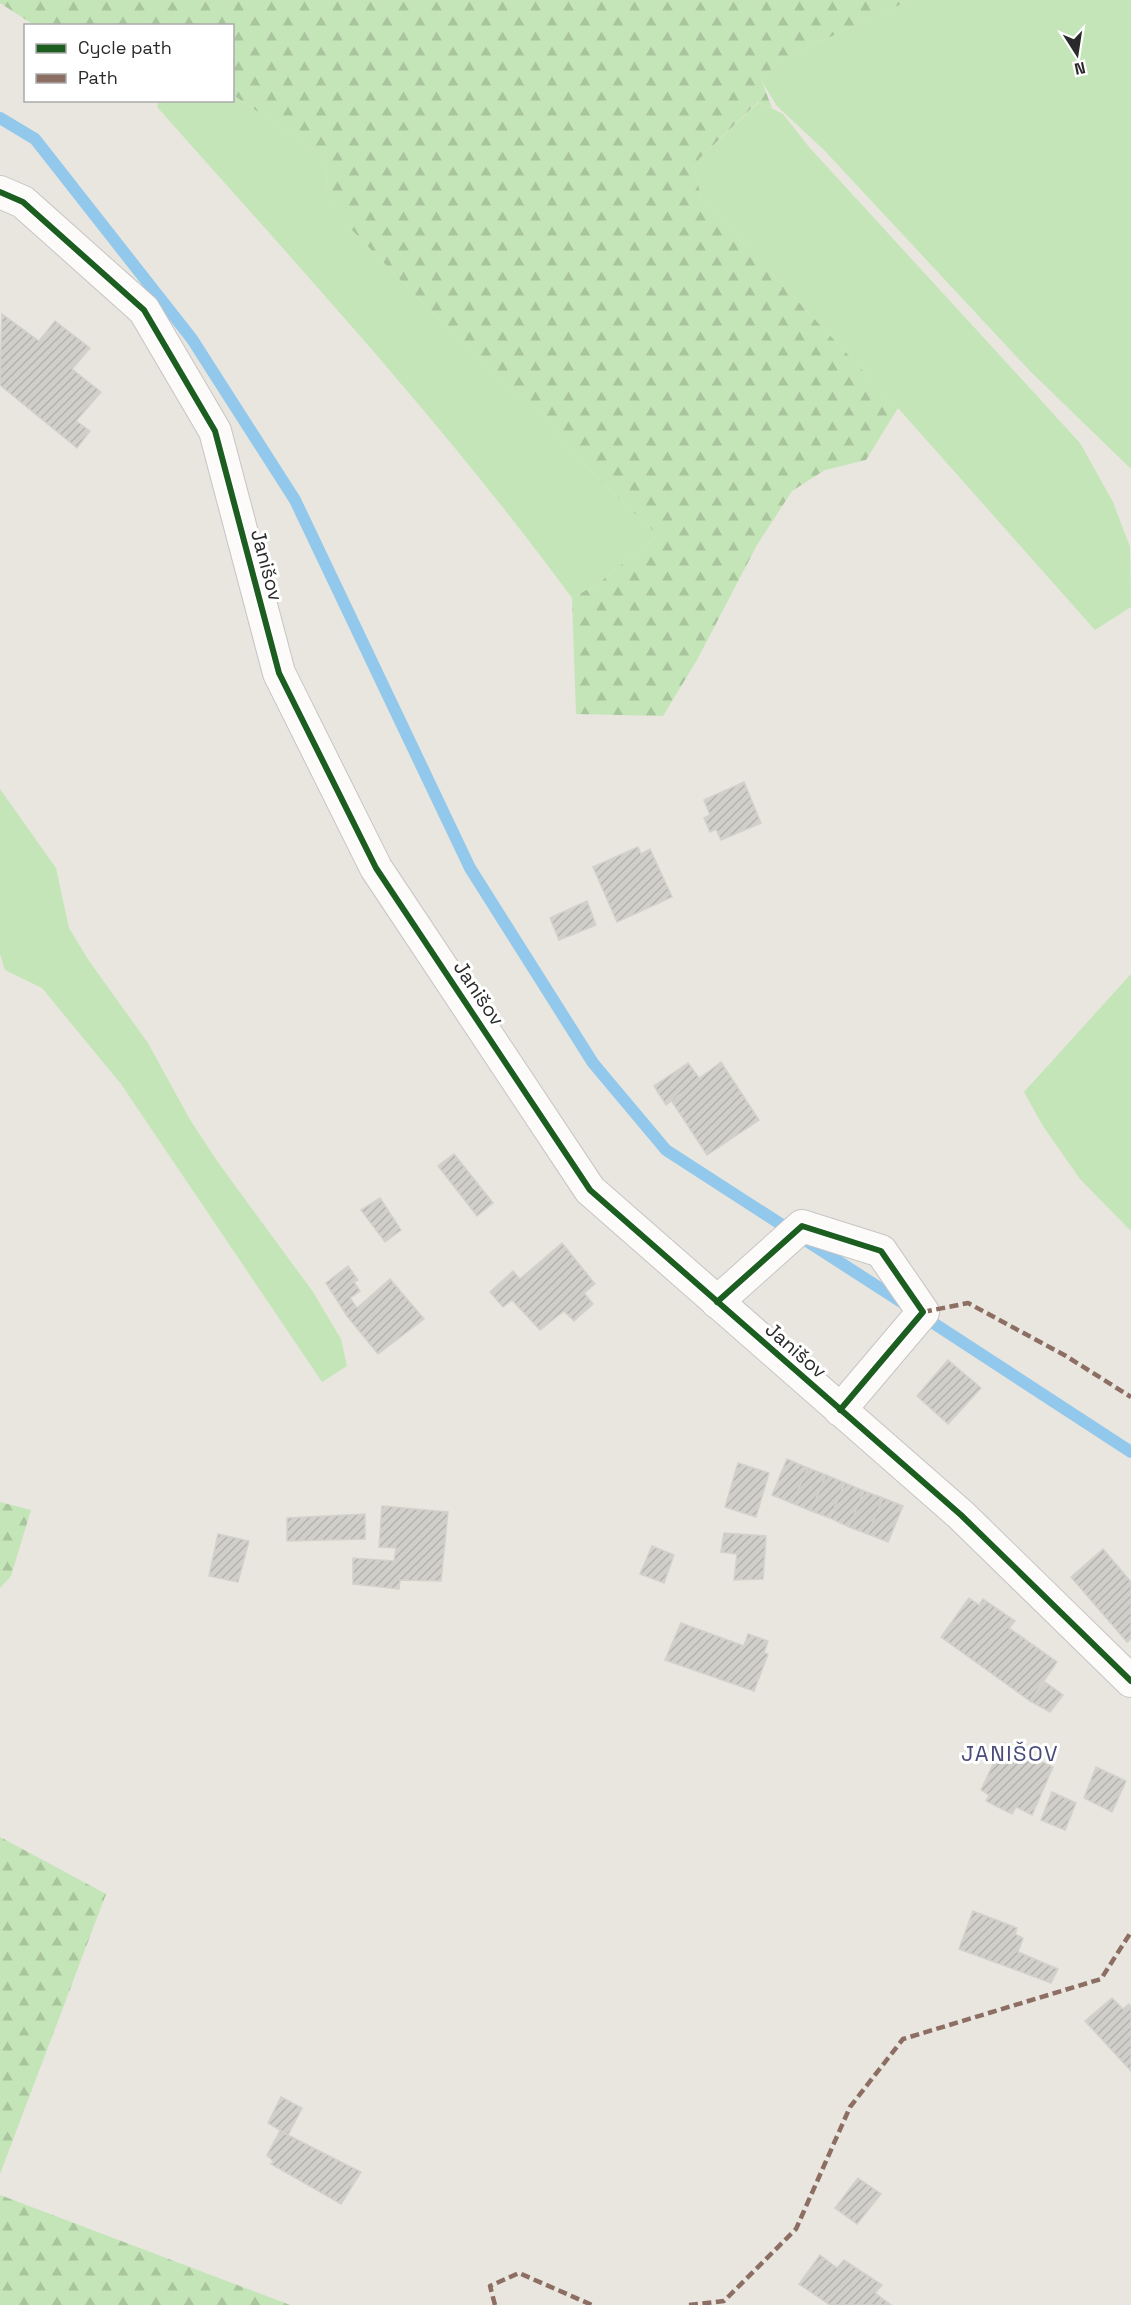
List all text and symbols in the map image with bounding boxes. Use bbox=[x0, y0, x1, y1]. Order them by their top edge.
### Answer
legend bbox=[24, 24, 234, 102]
north arrow bbox=[1047, 24, 1107, 84]
text: Cycle path bbox=[78, 36, 172, 59]
text: N bbox=[1073, 57, 1087, 80]
text: Path bbox=[78, 66, 118, 89]
street label: Janišov bbox=[245, 526, 289, 604]
street label: Janišov bbox=[448, 955, 510, 1031]
street label: Janišov bbox=[760, 1316, 832, 1384]
district label: JANIŠOV bbox=[961, 1739, 1059, 1767]

